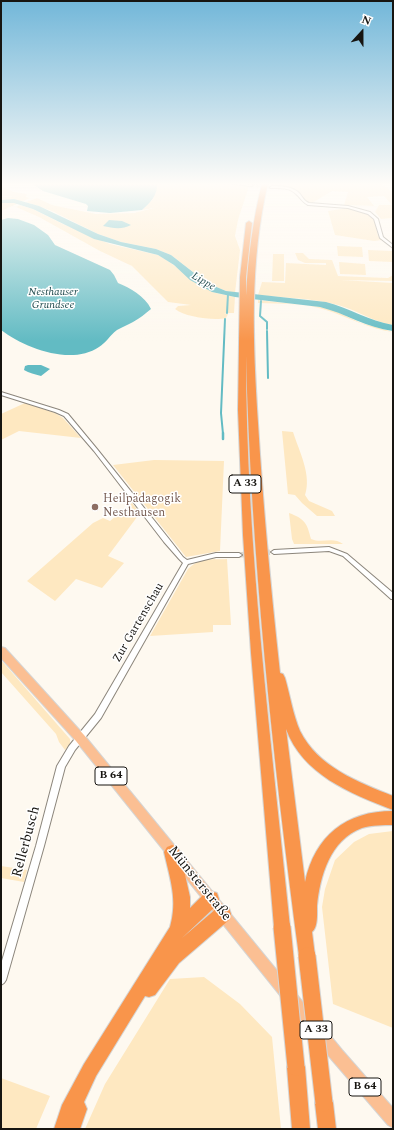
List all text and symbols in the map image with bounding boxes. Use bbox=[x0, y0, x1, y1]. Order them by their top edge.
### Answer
text: N bbox=[359, 11, 374, 30]
north arrow bbox=[342, 12, 382, 52]
water label: Lippe bbox=[189, 270, 217, 294]
water label: Nesthauser Grundsee bbox=[28, 286, 78, 312]
road number: A 33 bbox=[229, 475, 261, 493]
place label: Heilpädagogik Nesthausen bbox=[103, 493, 181, 521]
marker: Heilpädagogik Nesthausen bbox=[90, 502, 100, 512]
street label: Zur Gartenschau bbox=[110, 581, 168, 665]
road number: B 64 bbox=[95, 767, 127, 785]
street label: Rellerbusch bbox=[9, 804, 45, 880]
street label: Münsterstraße bbox=[164, 843, 234, 925]
road number: A 33 bbox=[300, 1021, 332, 1039]
road number: B 64 bbox=[349, 1078, 381, 1096]

